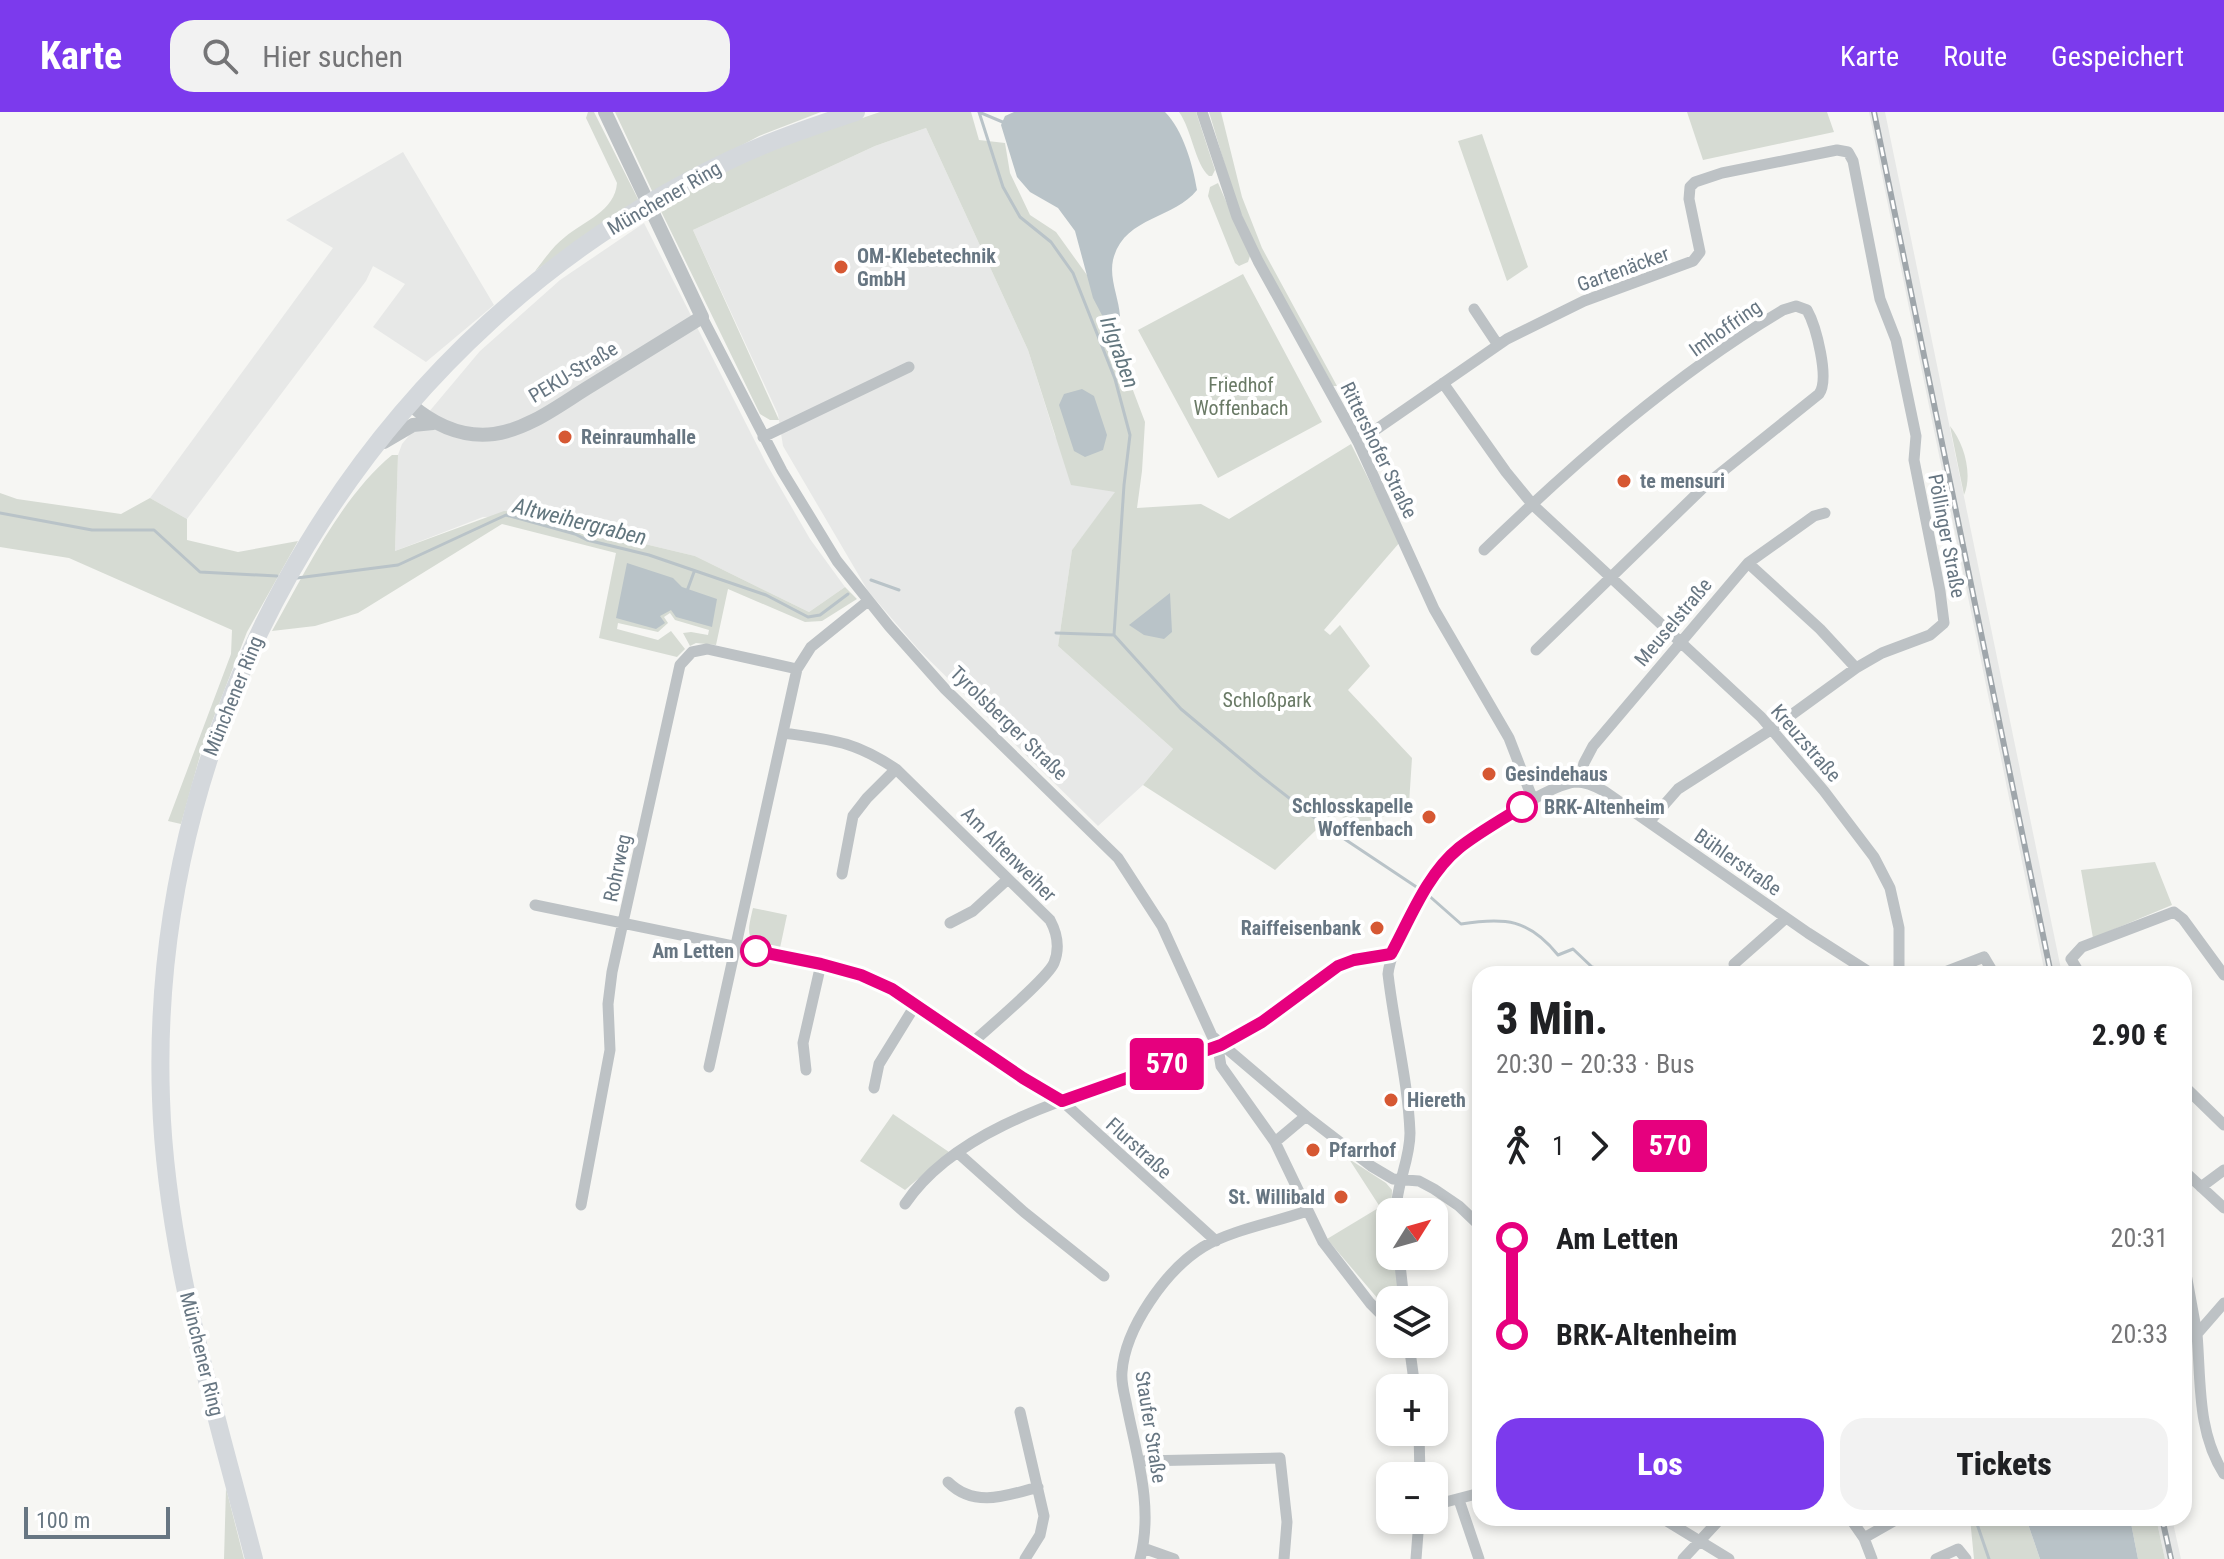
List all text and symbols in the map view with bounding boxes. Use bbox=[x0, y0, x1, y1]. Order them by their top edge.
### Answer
search box bbox=[170, 20, 730, 92]
text: Karte bbox=[40, 34, 122, 78]
icon: search bbox=[198, 34, 242, 78]
text: Hier suchen bbox=[262, 39, 403, 74]
text: Karte bbox=[1840, 40, 1899, 73]
text: Route bbox=[1943, 40, 2007, 73]
text: Gespeichert bbox=[2051, 40, 2184, 73]
street label: Münchener Ring bbox=[603, 156, 725, 240]
street label: Gartenäcker bbox=[1574, 241, 1672, 297]
place label: OM-Klebetechnik GmbH bbox=[857, 244, 996, 291]
marker: OM-Klebetechnik GmbH bbox=[832, 258, 850, 276]
street label: Imhoffring bbox=[1684, 294, 1766, 362]
water label: Irlgraben bbox=[1095, 313, 1144, 391]
street label: PEKU-Straße bbox=[524, 336, 622, 408]
park label: Friedhof Woffenbach bbox=[1194, 373, 1288, 420]
street label: Rittershofer Straße bbox=[1336, 378, 1422, 522]
place label: Reinraumhalle bbox=[581, 425, 696, 449]
marker: Reinraumhalle bbox=[556, 428, 574, 446]
place label: te mensuri bbox=[1640, 469, 1725, 493]
marker: te mensuri bbox=[1615, 472, 1633, 490]
street label: Pöllinger Straße bbox=[1923, 472, 1971, 600]
water label: Altweihergraben bbox=[510, 493, 649, 550]
street label: Meuselstraße bbox=[1629, 573, 1717, 671]
street label: Münchener Ring bbox=[198, 633, 268, 759]
street label: Tyrolsberger Straße bbox=[945, 661, 1073, 785]
park label: Schloßpark bbox=[1223, 688, 1311, 712]
street label: Kreuzstraße bbox=[1766, 699, 1846, 787]
place label: Gesindehaus bbox=[1505, 762, 1608, 786]
marker: Gesindehaus bbox=[1480, 765, 1498, 783]
marker: BRK-Altenheim bbox=[1507, 792, 1537, 822]
place label: Schlosskapelle Woffenbach bbox=[1292, 794, 1413, 841]
place label: BRK-Altenheim bbox=[1544, 795, 1665, 819]
street label: Am Altenweiher bbox=[957, 802, 1061, 906]
marker: Schlosskapelle Woffenbach bbox=[1420, 808, 1438, 826]
street label: Bühlerstraße bbox=[1690, 823, 1786, 901]
street label: Rohrweg bbox=[598, 832, 636, 904]
place label: Raiffeisenbank bbox=[1241, 916, 1361, 940]
marker: Raiffeisenbank bbox=[1368, 919, 1386, 937]
marker: Am Letten bbox=[741, 936, 771, 966]
place label: Am Letten bbox=[652, 939, 734, 963]
text: 3 Min. bbox=[1496, 993, 1608, 1045]
text: 2.90 € bbox=[2092, 1017, 2168, 1052]
line badge: 570 bbox=[1121, 1038, 1213, 1090]
text: 570 bbox=[1146, 1047, 1188, 1080]
text: 20:30 – 20:33 · Bus bbox=[1496, 1049, 1695, 1079]
place label: Hiereth bbox=[1407, 1088, 1466, 1112]
marker: Hiereth bbox=[1382, 1091, 1400, 1109]
street label: Flurstraße bbox=[1101, 1112, 1177, 1184]
icon: walk bbox=[1496, 1124, 1540, 1168]
icon: forward bbox=[1577, 1124, 1621, 1168]
text: 570 bbox=[1649, 1129, 1691, 1162]
text: 1 bbox=[1552, 1131, 1565, 1161]
place label: Pfarrhof bbox=[1329, 1138, 1396, 1162]
marker: Pfarrhof bbox=[1304, 1141, 1322, 1159]
place label: St. Willibald bbox=[1228, 1185, 1325, 1209]
marker: St. Willibald bbox=[1332, 1188, 1350, 1206]
north arrow bbox=[1376, 1198, 1448, 1270]
map controls bbox=[1376, 1198, 1448, 1534]
text: Am Letten bbox=[1556, 1221, 1679, 1256]
text: 20:31 bbox=[2111, 1223, 2168, 1253]
button: layers bbox=[1376, 1286, 1448, 1358]
street label: Münchener Ring bbox=[175, 1289, 229, 1419]
text: BRK-Altenheim bbox=[1556, 1317, 1737, 1352]
text: 20:33 bbox=[2111, 1319, 2168, 1349]
street label: Staufer Straße bbox=[1130, 1369, 1172, 1485]
button: + bbox=[1376, 1374, 1448, 1446]
button: Los bbox=[1496, 1418, 1824, 1510]
button: Tickets bbox=[1840, 1418, 2168, 1510]
button: − bbox=[1376, 1462, 1448, 1534]
scale bar bbox=[24, 1503, 170, 1539]
text: 100 m bbox=[36, 1508, 90, 1533]

